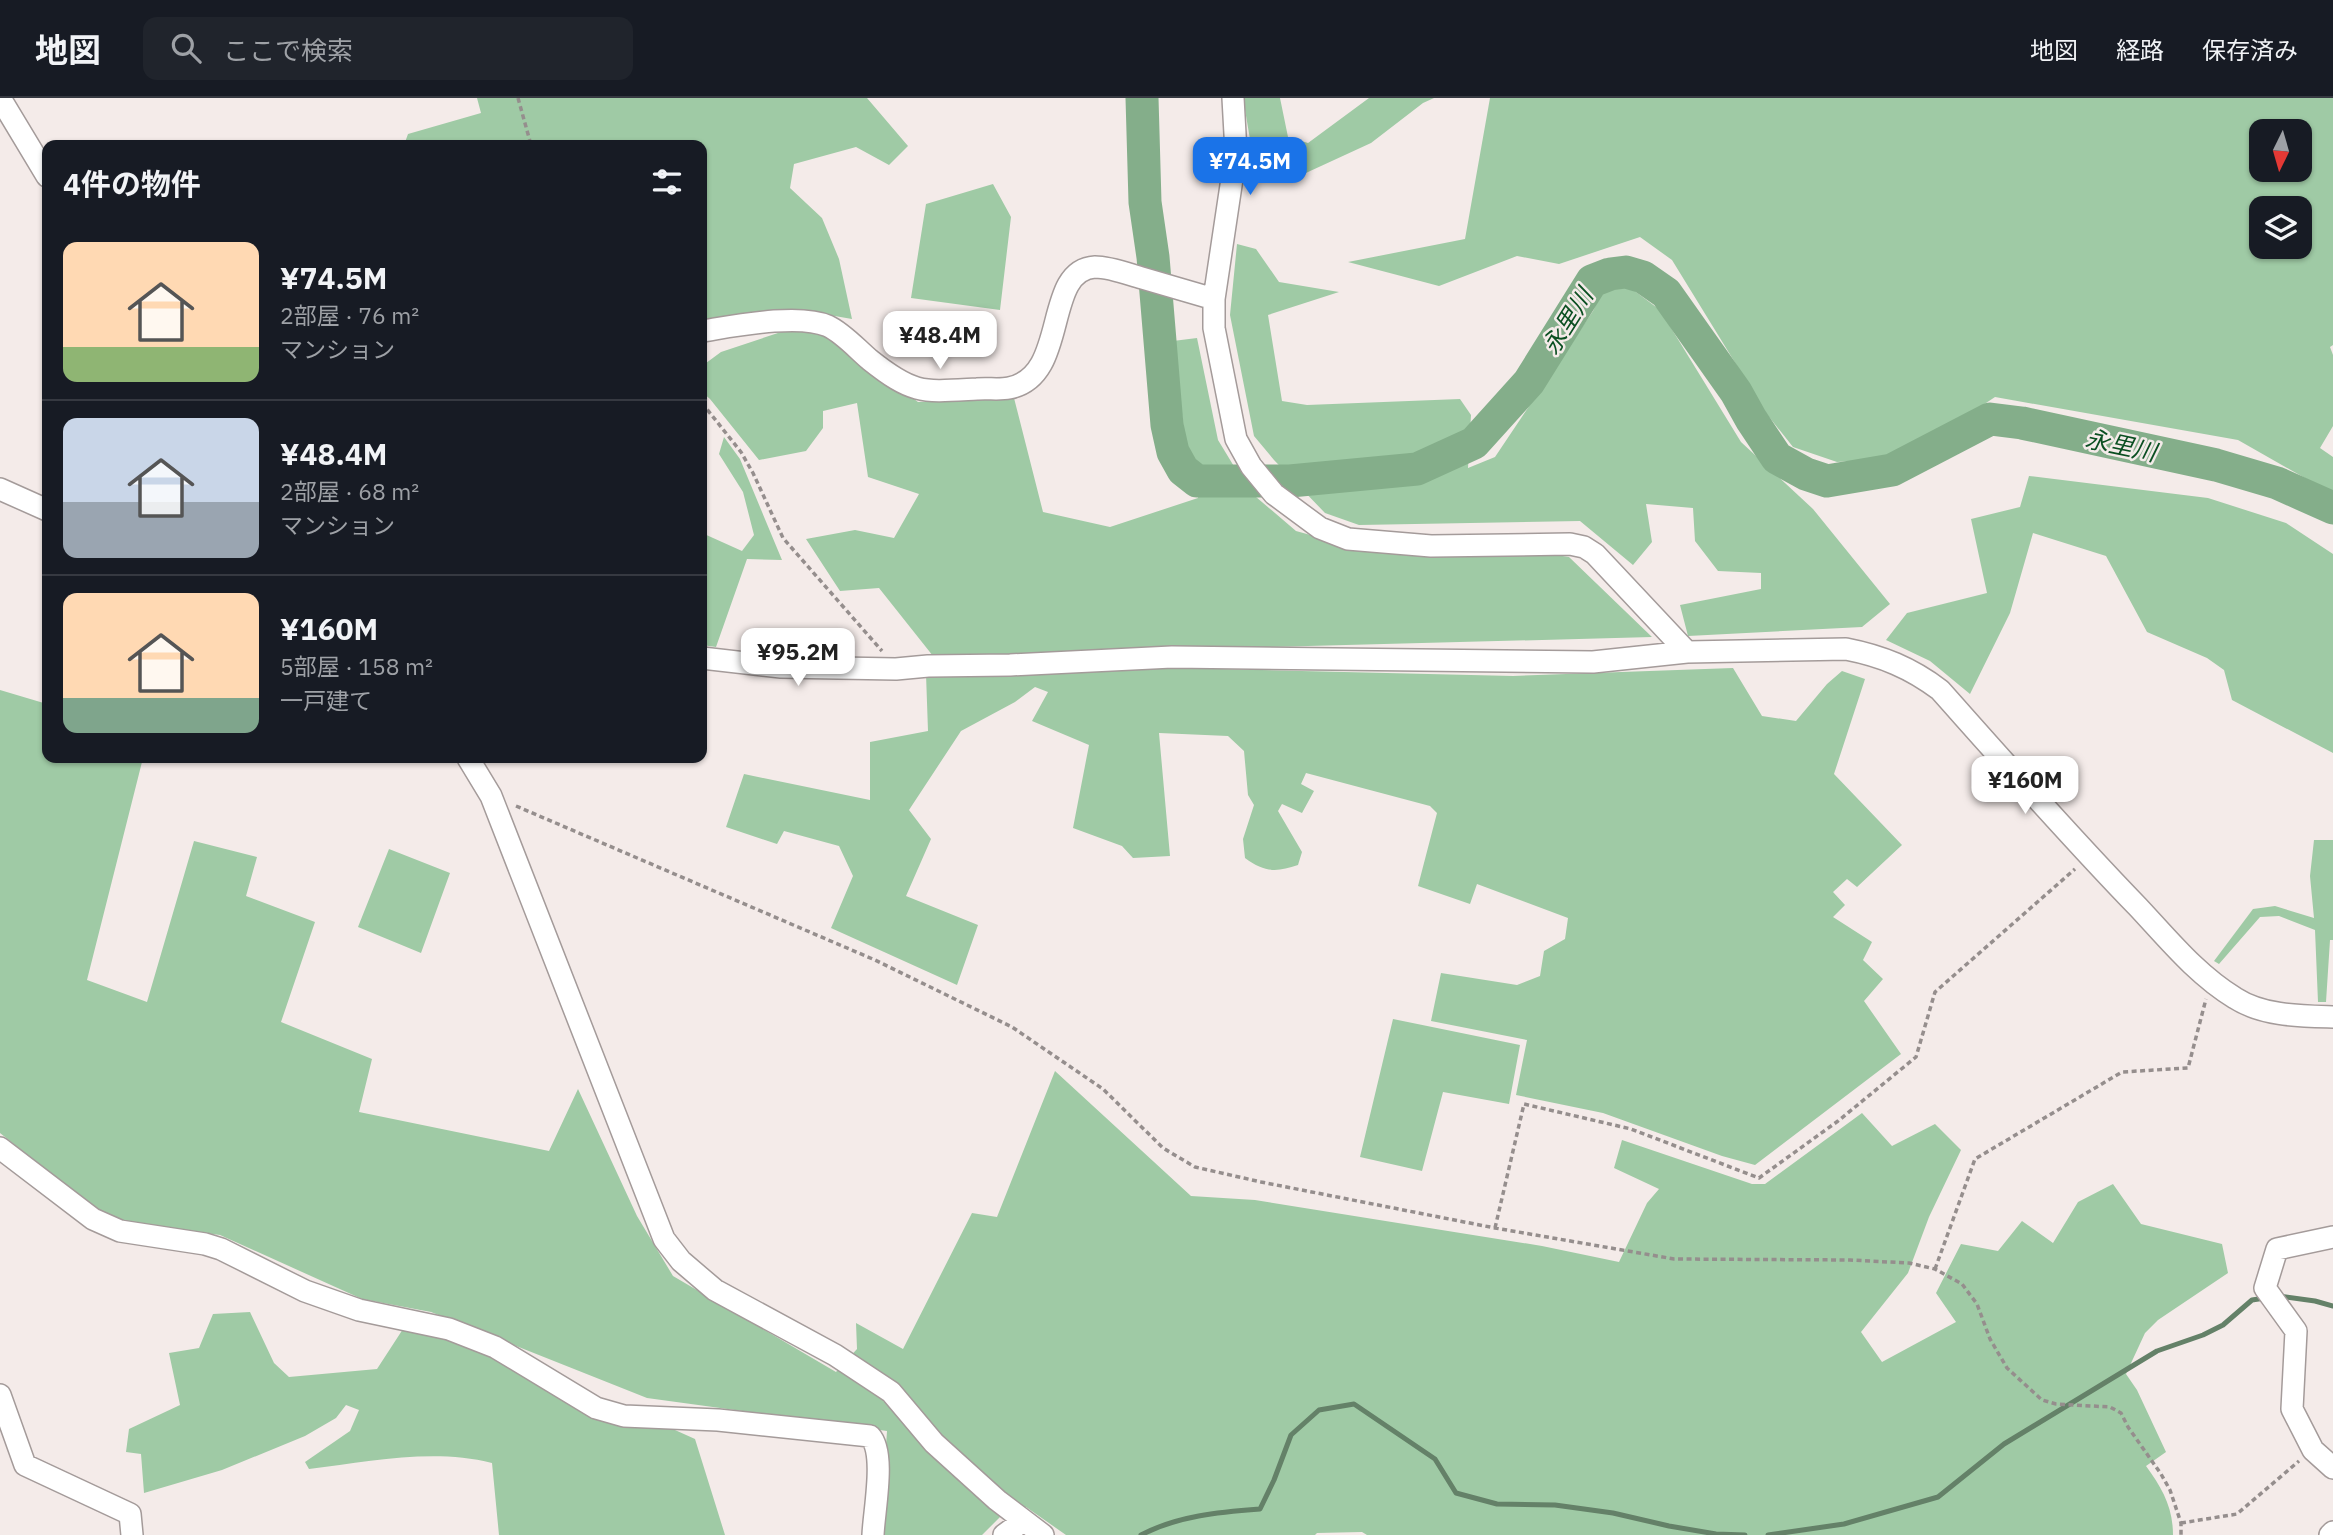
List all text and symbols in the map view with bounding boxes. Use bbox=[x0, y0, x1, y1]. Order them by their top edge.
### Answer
search box bbox=[143, 17, 633, 80]
text: 地図 bbox=[35, 28, 101, 71]
icon: search bbox=[167, 29, 205, 67]
text: ここで検索 bbox=[223, 33, 353, 67]
text: 地図 bbox=[2030, 34, 2078, 66]
text: 経路 bbox=[2116, 34, 2164, 66]
text: 保存済み bbox=[2202, 34, 2298, 66]
north arrow bbox=[2249, 119, 2312, 182]
map controls bbox=[2249, 119, 2312, 259]
pin: ¥74.5M bbox=[1193, 138, 1307, 197]
text: ¥74.5M bbox=[1209, 145, 1291, 175]
icon: filters bbox=[648, 163, 686, 201]
text: 4件の物件 bbox=[63, 164, 201, 203]
button: layers bbox=[2249, 196, 2312, 259]
text: ¥74.5M bbox=[280, 258, 387, 297]
icon: home bbox=[119, 270, 203, 354]
water label: 永里川 bbox=[1534, 279, 1601, 360]
text: 2部屋 · 76 m² bbox=[280, 300, 419, 330]
pin: ¥48.4M bbox=[883, 312, 997, 371]
text: ¥48.4M bbox=[899, 319, 981, 349]
text: マンション bbox=[280, 334, 395, 364]
water label: 永里川 bbox=[2082, 422, 2162, 469]
text: ¥48.4M bbox=[280, 434, 387, 473]
icon: home bbox=[119, 446, 203, 530]
text: 2部屋 · 68 m² bbox=[280, 476, 419, 506]
text: マンション bbox=[280, 510, 395, 540]
text: ¥160M bbox=[280, 609, 378, 648]
icon: home bbox=[119, 621, 203, 705]
pin: ¥95.2M bbox=[741, 628, 855, 688]
text: ¥95.2M bbox=[757, 636, 839, 666]
text: 5部屋 · 158 m² bbox=[280, 651, 433, 681]
text: 一戸建て bbox=[280, 685, 372, 715]
pin: ¥160M bbox=[1976, 756, 2074, 816]
text: ¥160M bbox=[1987, 764, 2063, 794]

